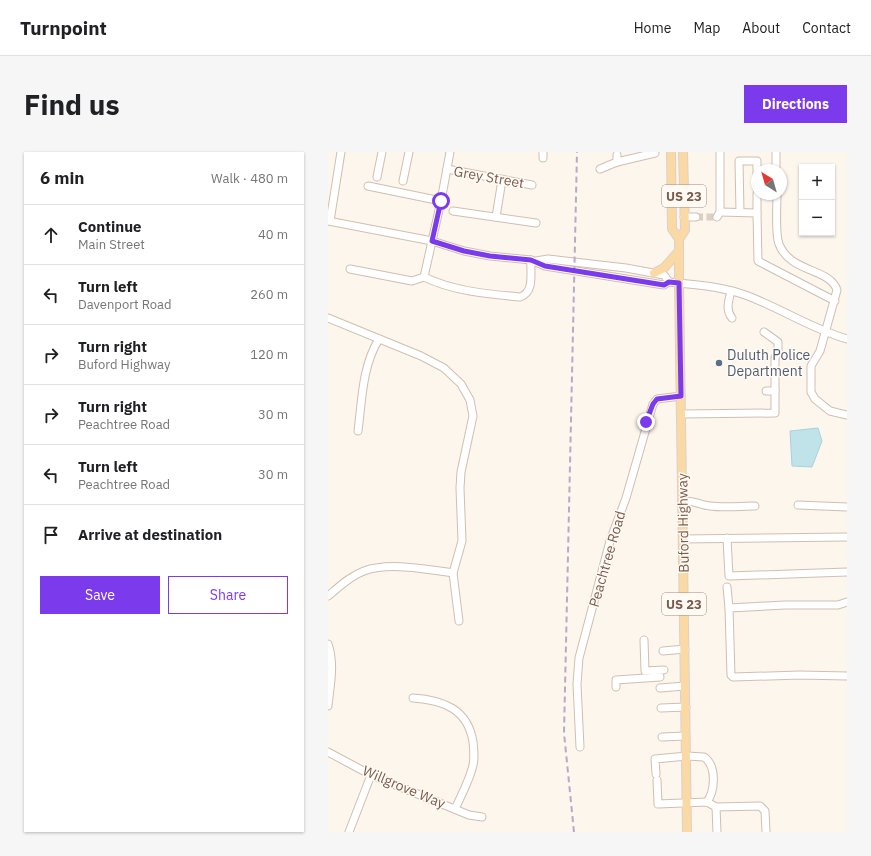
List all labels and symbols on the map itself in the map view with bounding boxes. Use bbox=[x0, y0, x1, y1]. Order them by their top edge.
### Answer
street label: Grey Street bbox=[452, 162, 526, 192]
north arrow bbox=[751, 164, 787, 200]
road number: US 23 bbox=[662, 185, 706, 207]
route start bbox=[432, 192, 450, 210]
place label: Duluth Police Department bbox=[727, 346, 811, 380]
marker: Duluth Police Department bbox=[714, 358, 724, 368]
route end bbox=[637, 413, 655, 431]
street label: Buford Highway bbox=[673, 473, 693, 573]
street label: Peachtree Road bbox=[585, 509, 629, 609]
road number: US 23 bbox=[662, 593, 706, 615]
street label: Willgrove Way bbox=[360, 761, 448, 813]

